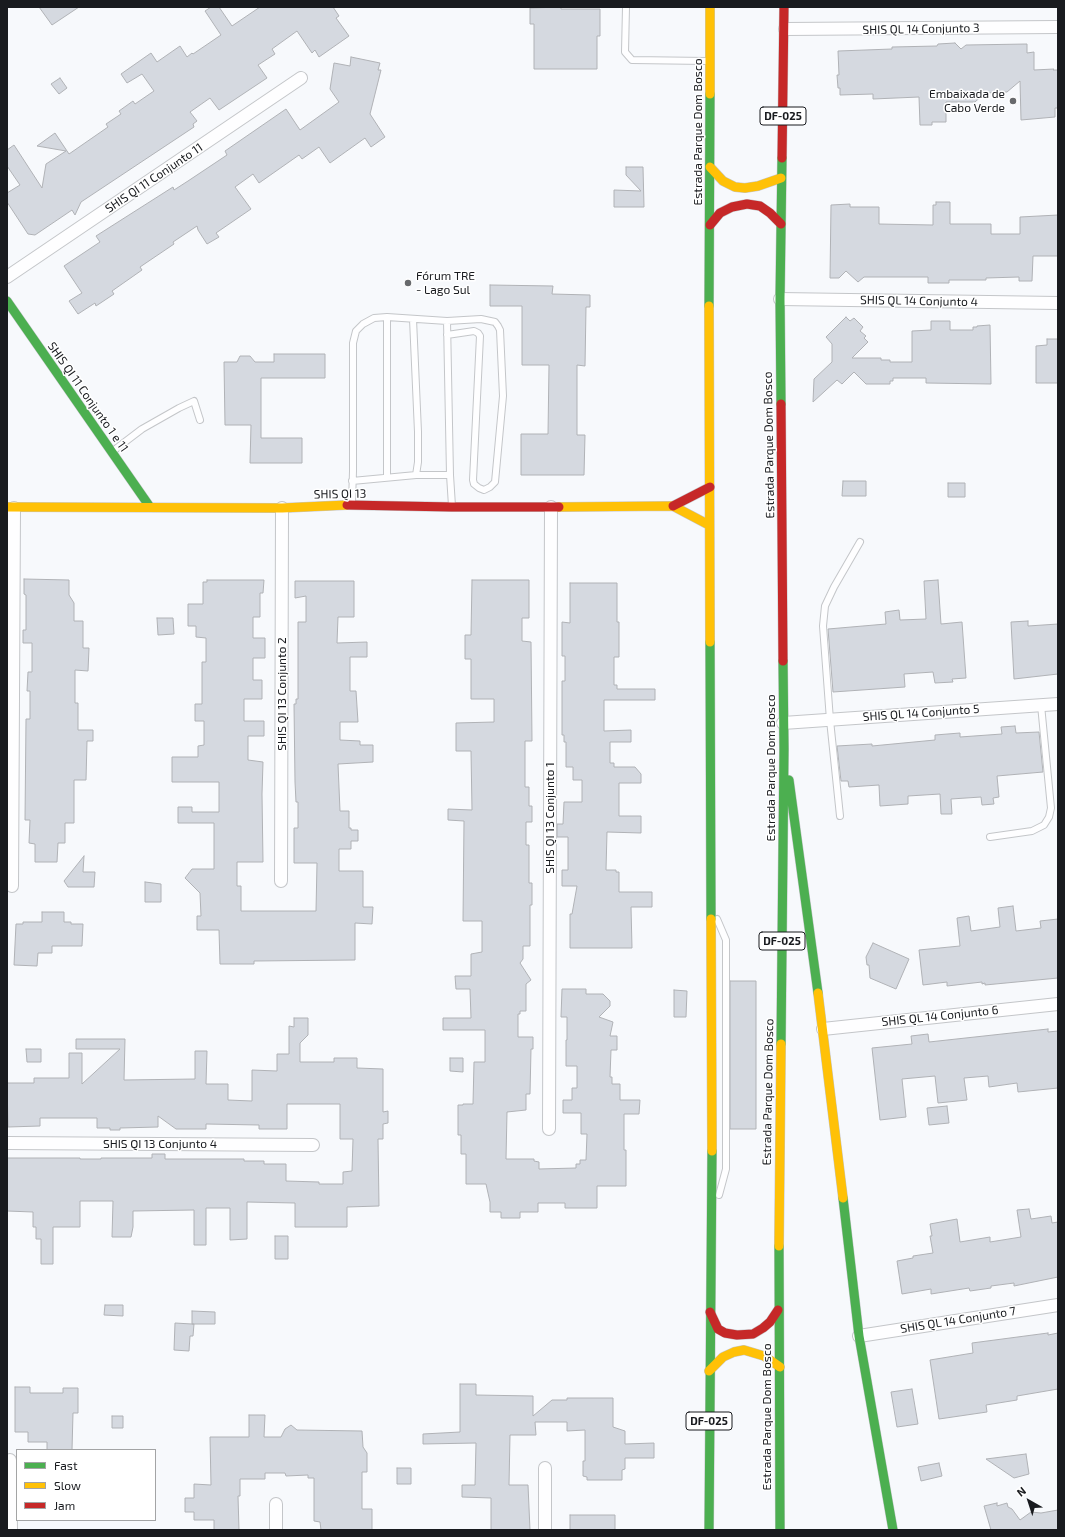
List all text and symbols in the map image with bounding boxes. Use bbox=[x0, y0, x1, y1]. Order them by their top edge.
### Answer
street label: SHIS QL 14 Conjunto 3 bbox=[862, 21, 980, 37]
street label: Estrada Parque Dom Bosco bbox=[691, 59, 705, 205]
place label: Embaixada de Cabo Verde bbox=[929, 87, 1005, 115]
marker: Embaixada de Cabo Verde bbox=[1008, 96, 1018, 106]
road number: DF-025 bbox=[760, 107, 806, 125]
street label: SHIS QI 11 Conjunto 11 bbox=[103, 140, 205, 216]
place label: Fórum TRE - Lago Sul bbox=[416, 269, 475, 297]
marker: Fórum TRE - Lago Sul bbox=[403, 278, 413, 288]
street label: SHIS QL 14 Conjunto 4 bbox=[860, 293, 978, 309]
street label: SHIS QI 11 Conjunto 1 e 11 bbox=[45, 339, 131, 455]
street label: Estrada Parque Dom Bosco bbox=[761, 371, 777, 519]
street label: SHIS QI 13 bbox=[314, 486, 366, 502]
street label: SHIS QI 13 Conjunto 2 bbox=[275, 637, 289, 751]
street label: Estrada Parque Dom Bosco bbox=[764, 695, 778, 841]
street label: SHIS QL 14 Conjunto 5 bbox=[862, 702, 980, 724]
street label: SHIS QI 13 Conjunto 1 bbox=[543, 762, 557, 874]
road number: DF-025 bbox=[759, 932, 805, 950]
street label: SHIS QL 14 Conjunto 6 bbox=[881, 1003, 999, 1029]
street label: Estrada Parque Dom Bosco bbox=[760, 1018, 776, 1166]
street label: SHIS QI 13 Conjunto 4 bbox=[103, 1137, 217, 1151]
street label: SHIS QL 14 Conjunto 7 bbox=[899, 1304, 1017, 1336]
street label: Estrada Parque Dom Bosco bbox=[760, 1344, 774, 1490]
road number: DF-025 bbox=[686, 1412, 732, 1430]
legend bbox=[16, 1449, 156, 1521]
text: Fast bbox=[54, 1458, 77, 1472]
text: Slow bbox=[54, 1478, 81, 1492]
north arrow bbox=[1009, 1481, 1049, 1521]
text: N bbox=[1014, 1484, 1028, 1499]
text: Jam bbox=[54, 1498, 75, 1512]

